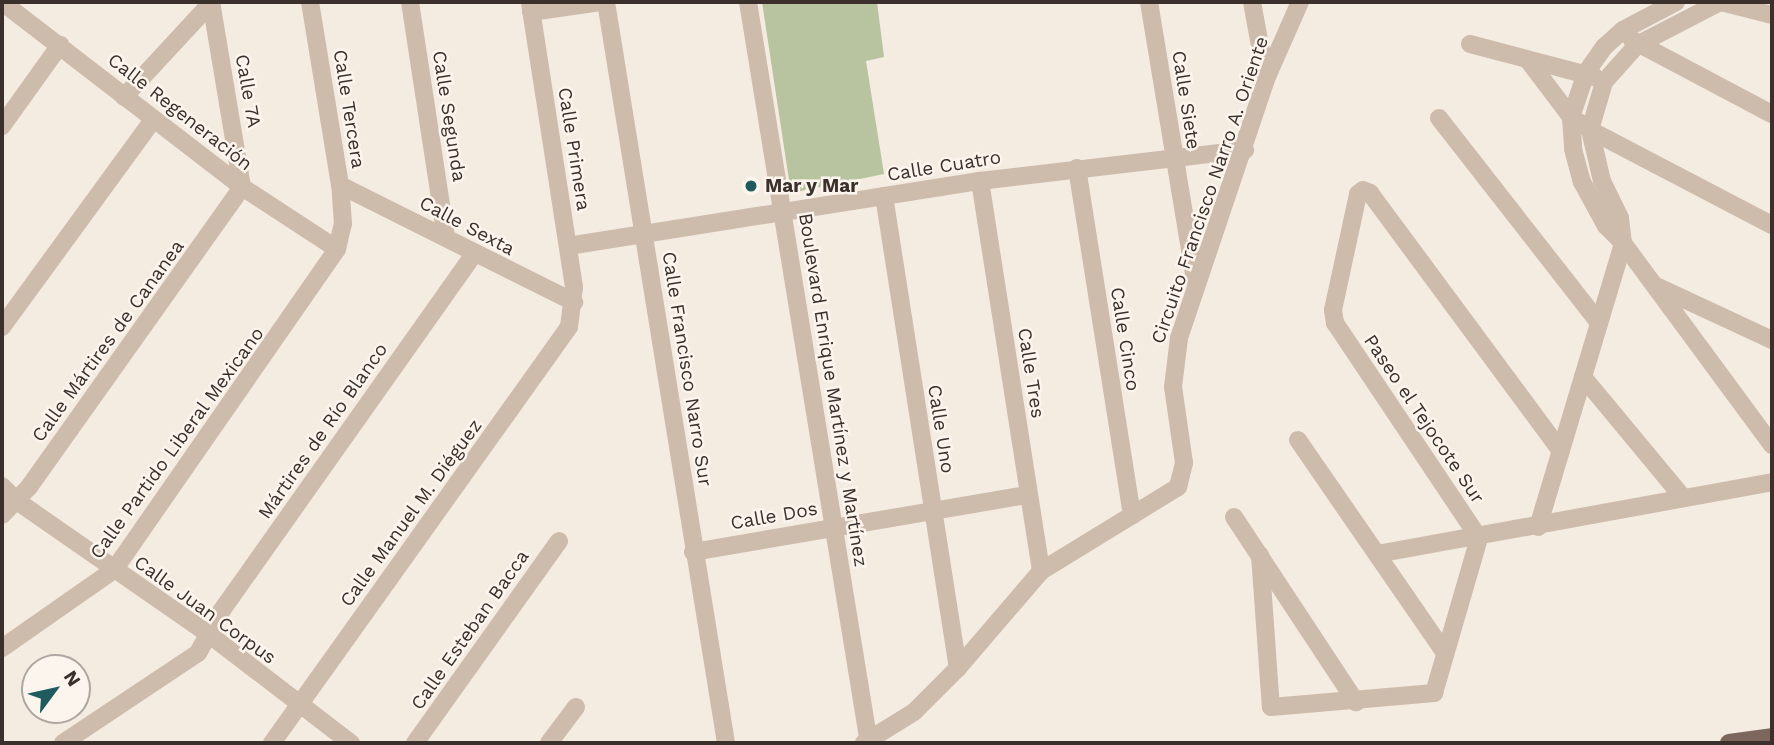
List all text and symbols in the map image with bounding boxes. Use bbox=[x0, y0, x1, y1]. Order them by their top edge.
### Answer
street label: Circuito Francisco Narro A. Oriente bbox=[1146, 33, 1274, 347]
street label: Calle Tercera bbox=[328, 48, 370, 170]
street label: Calle Regeneración bbox=[103, 49, 257, 175]
street label: Calle Segunda bbox=[427, 49, 471, 183]
street label: Calle Siete bbox=[1167, 49, 1205, 151]
street label: Calle 7A bbox=[230, 52, 266, 130]
street label: Calle Primera bbox=[553, 86, 595, 212]
street label: Calle Cuatro bbox=[886, 146, 1002, 186]
place label: Mar y Mar bbox=[765, 175, 859, 197]
marker: Mar y Mar bbox=[743, 178, 759, 194]
street label: Calle Sexta bbox=[416, 191, 518, 261]
street label: Boulevard Enrique Martínez y Martínez bbox=[794, 211, 872, 569]
street label: Calle Mártires de Cananea bbox=[27, 236, 189, 446]
street label: Calle Francisco Narro Sur bbox=[657, 250, 717, 488]
street label: Calle Cinco bbox=[1106, 285, 1144, 393]
street label: Calle Partido Liberal Mexicano bbox=[85, 322, 269, 564]
street label: Calle Tres bbox=[1013, 326, 1049, 420]
street label: Paseo el Tejocote Sur bbox=[1359, 330, 1489, 508]
street label: Mártires de Río Blanco bbox=[254, 339, 392, 523]
street label: Calle Uno bbox=[923, 383, 959, 475]
street label: Calle Manuel M. Diéguez bbox=[335, 415, 487, 611]
street label: Calle Dos bbox=[729, 497, 819, 535]
street label: Calle Esteban Bacca bbox=[406, 546, 534, 714]
street label: Calle Juan Corpus bbox=[130, 551, 280, 669]
north arrow bbox=[21, 654, 91, 724]
text: N bbox=[59, 666, 86, 691]

